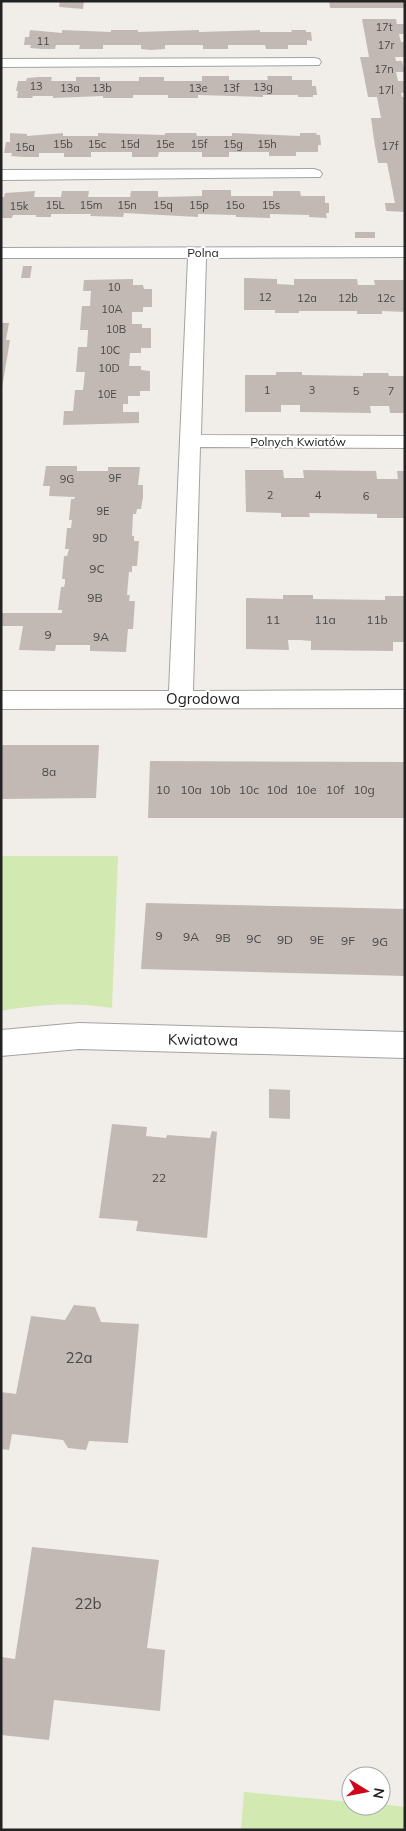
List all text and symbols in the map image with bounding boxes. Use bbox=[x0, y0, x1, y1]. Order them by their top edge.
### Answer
house number: 17t bbox=[375, 20, 393, 34]
house number: 11 bbox=[36, 34, 50, 48]
house number: 17r bbox=[377, 38, 395, 52]
house number: 17n bbox=[374, 62, 394, 76]
house number: 13 bbox=[29, 79, 43, 93]
house number: 13g bbox=[253, 80, 273, 94]
house number: 13a bbox=[60, 81, 80, 95]
house number: 13b bbox=[92, 81, 112, 95]
house number: 13e bbox=[188, 81, 208, 95]
house number: 13f bbox=[223, 81, 240, 95]
house number: 17l bbox=[378, 83, 394, 97]
house number: 15b bbox=[53, 137, 73, 151]
house number: 15c bbox=[88, 137, 107, 151]
house number: 15d bbox=[120, 137, 140, 151]
house number: 15e bbox=[155, 137, 175, 151]
house number: 15f bbox=[191, 137, 208, 151]
house number: 15g bbox=[223, 137, 243, 151]
house number: 15h bbox=[257, 137, 277, 151]
house number: 17f bbox=[382, 139, 399, 153]
house number: 15a bbox=[15, 140, 35, 154]
house number: 15L bbox=[45, 198, 65, 212]
house number: 15m bbox=[80, 198, 102, 212]
house number: 15n bbox=[117, 198, 137, 212]
house number: 15q bbox=[153, 198, 173, 212]
house number: 15p bbox=[189, 198, 209, 212]
house number: 15o bbox=[225, 198, 245, 212]
house number: 15s bbox=[262, 198, 280, 212]
house number: 15k bbox=[10, 199, 29, 213]
street label: Polna bbox=[187, 245, 219, 260]
house number: 10 bbox=[107, 280, 121, 294]
house number: 12 bbox=[258, 290, 272, 304]
house number: 12a bbox=[297, 291, 317, 305]
house number: 12b bbox=[338, 291, 358, 305]
house number: 12c bbox=[377, 291, 396, 305]
house number: 10A bbox=[101, 302, 123, 316]
house number: 10B bbox=[106, 322, 126, 336]
house number: 10C bbox=[100, 343, 120, 357]
house number: 10D bbox=[98, 361, 120, 375]
house number: 1 bbox=[264, 383, 270, 397]
house number: 3 bbox=[309, 383, 315, 397]
house number: 5 bbox=[353, 384, 360, 398]
house number: 7 bbox=[388, 384, 394, 398]
house number: 10E bbox=[97, 387, 117, 401]
street label: Polnych Kwiatów bbox=[250, 434, 346, 449]
house number: 9F bbox=[109, 471, 121, 485]
house number: 9G bbox=[60, 472, 74, 486]
house number: 2 bbox=[267, 488, 274, 502]
house number: 4 bbox=[315, 488, 322, 502]
house number: 6 bbox=[363, 489, 370, 503]
house number: 9E bbox=[96, 504, 110, 518]
house number: 9D bbox=[93, 531, 107, 545]
house number: 9C bbox=[89, 561, 105, 576]
house number: 9B bbox=[87, 590, 103, 605]
house number: 11 bbox=[266, 612, 280, 627]
house number: 11a bbox=[314, 612, 336, 627]
house number: 11b bbox=[366, 612, 388, 627]
house number: 9 bbox=[44, 627, 52, 642]
house number: 9A bbox=[93, 629, 109, 644]
street label: Ogrodowa bbox=[166, 689, 240, 708]
house number: 8a bbox=[42, 764, 56, 779]
house number: 10 bbox=[156, 782, 170, 797]
house number: 10a bbox=[180, 782, 202, 797]
house number: 10b bbox=[209, 782, 231, 797]
house number: 10c bbox=[239, 782, 259, 797]
house number: 10d bbox=[266, 782, 288, 797]
house number: 10e bbox=[296, 782, 316, 797]
house number: 10f bbox=[326, 782, 345, 797]
house number: 10g bbox=[353, 782, 375, 797]
house number: 9 bbox=[155, 928, 163, 943]
house number: 9A bbox=[183, 929, 199, 944]
house number: 9B bbox=[215, 930, 231, 945]
house number: 9C bbox=[246, 931, 262, 946]
house number: 9D bbox=[277, 932, 293, 947]
house number: 9E bbox=[310, 932, 324, 947]
house number: 9F bbox=[341, 933, 355, 948]
house number: 9G bbox=[372, 934, 388, 949]
street label: Kwiatowa bbox=[168, 1029, 238, 1050]
house number: 22 bbox=[152, 1170, 166, 1185]
house number: 22a bbox=[65, 1348, 93, 1367]
house number: 22b bbox=[74, 1594, 102, 1613]
north arrow bbox=[341, 1766, 391, 1816]
text: N bbox=[369, 1786, 389, 1800]

